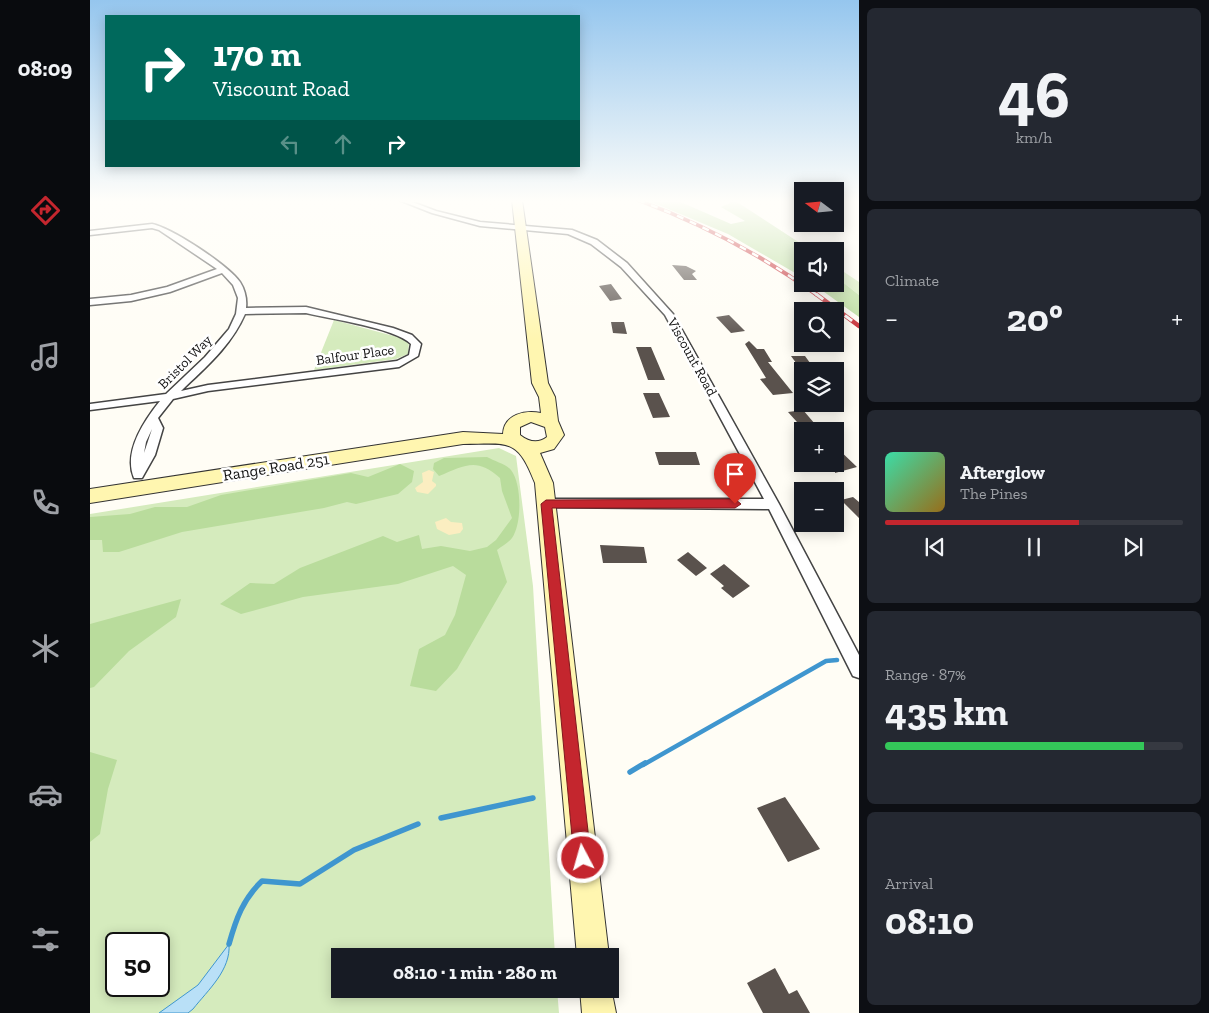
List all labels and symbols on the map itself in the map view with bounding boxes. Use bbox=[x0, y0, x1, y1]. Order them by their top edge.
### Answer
north arrow bbox=[794, 182, 844, 232]
street label: Viscount Road bbox=[663, 314, 721, 399]
street label: Bristol Way bbox=[154, 331, 216, 393]
street label: Balfour Place bbox=[315, 341, 396, 369]
street label: Range Road 251 bbox=[222, 449, 330, 485]
pin bbox=[714, 453, 756, 504]
position arrow bbox=[556, 831, 608, 883]
speed limit sign: 50 bbox=[105, 932, 170, 997]

